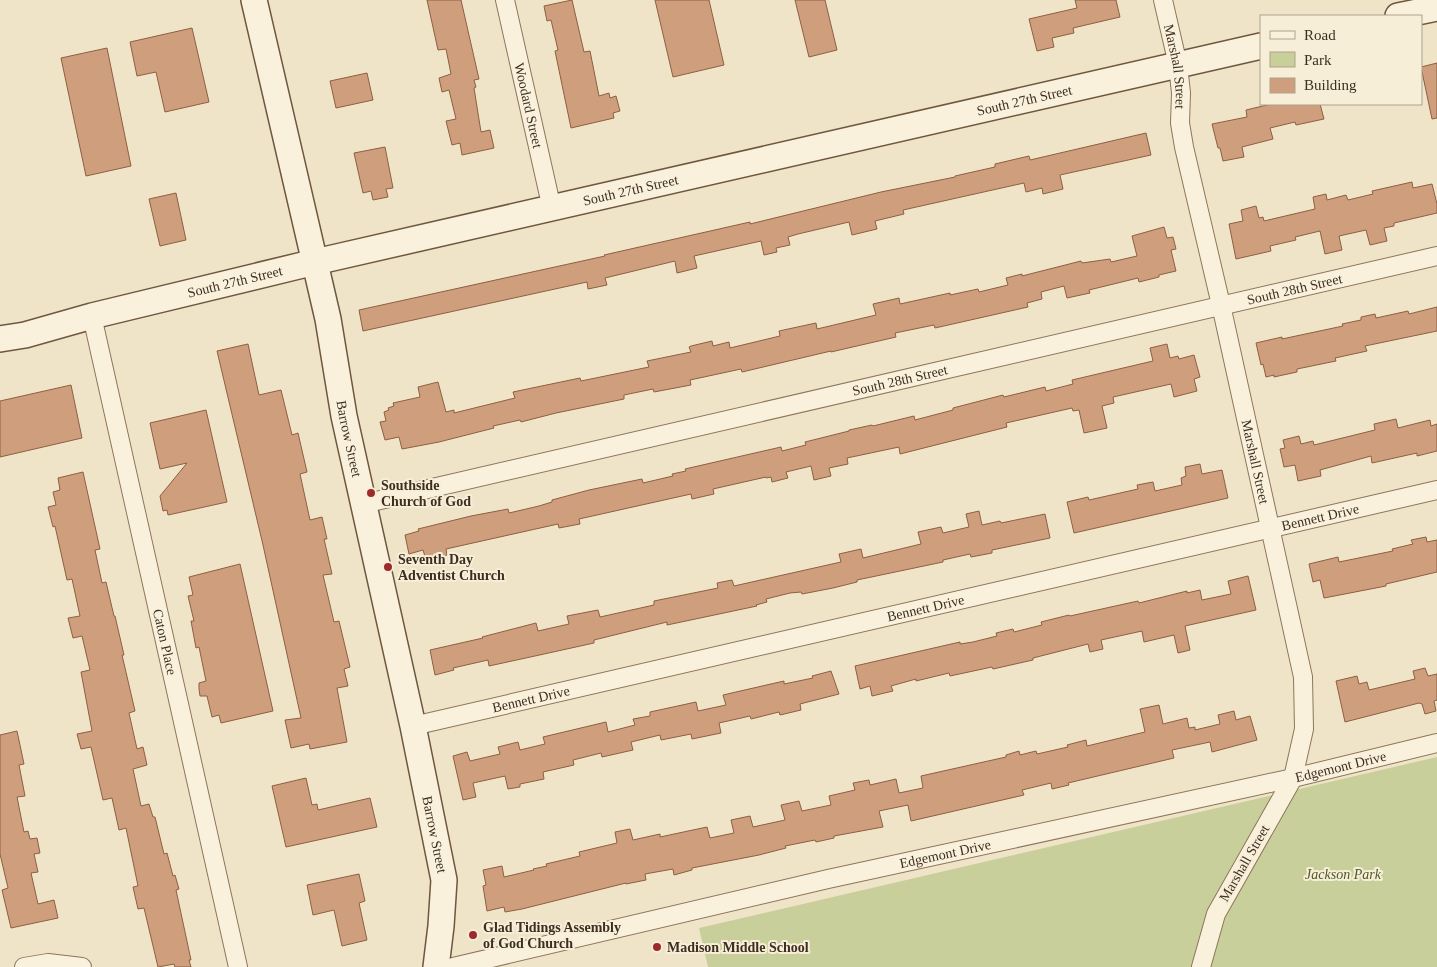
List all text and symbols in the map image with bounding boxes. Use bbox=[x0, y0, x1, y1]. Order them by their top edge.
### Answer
legend bbox=[1260, 15, 1422, 105]
street label: Marshall Street bbox=[1161, 23, 1188, 109]
text: Road bbox=[1304, 27, 1336, 43]
text: Park bbox=[1304, 52, 1332, 68]
street label: Woodard Street bbox=[511, 61, 545, 150]
text: Building bbox=[1304, 77, 1357, 93]
street label: South 27th Street bbox=[975, 82, 1074, 119]
street label: South 27th Street bbox=[582, 172, 680, 209]
street label: South 27th Street bbox=[186, 263, 284, 301]
street label: South 28th Street bbox=[1246, 271, 1344, 308]
street label: South 28th Street bbox=[851, 362, 949, 399]
street label: Barrow Street bbox=[334, 399, 364, 479]
street label: Marshall Street bbox=[1238, 418, 1272, 506]
place label: Southside Church of God bbox=[381, 478, 471, 509]
marker: Southside Church of God bbox=[365, 487, 377, 499]
street label: Bennett Drive bbox=[1280, 501, 1360, 534]
place label: Seventh Day Adventist Church bbox=[398, 552, 505, 583]
marker: Seventh Day Adventist Church bbox=[382, 561, 394, 573]
street label: Bennett Drive bbox=[886, 592, 966, 625]
street label: Caton Place bbox=[150, 608, 179, 676]
street label: Bennett Drive bbox=[491, 683, 571, 715]
street label: Edgemont Drive bbox=[1294, 749, 1388, 785]
street label: Barrow Street bbox=[419, 795, 449, 874]
street label: Marshall Street bbox=[1216, 822, 1272, 904]
street label: Edgemont Drive bbox=[898, 837, 992, 871]
park label: Jackson Park bbox=[1305, 867, 1382, 882]
place label: Glad Tidings Assembly of God Church bbox=[483, 920, 621, 951]
marker: Glad Tidings Assembly of God Church bbox=[467, 929, 479, 941]
place label: Madison Middle School bbox=[667, 940, 809, 955]
marker: Madison Middle School bbox=[651, 941, 663, 953]

